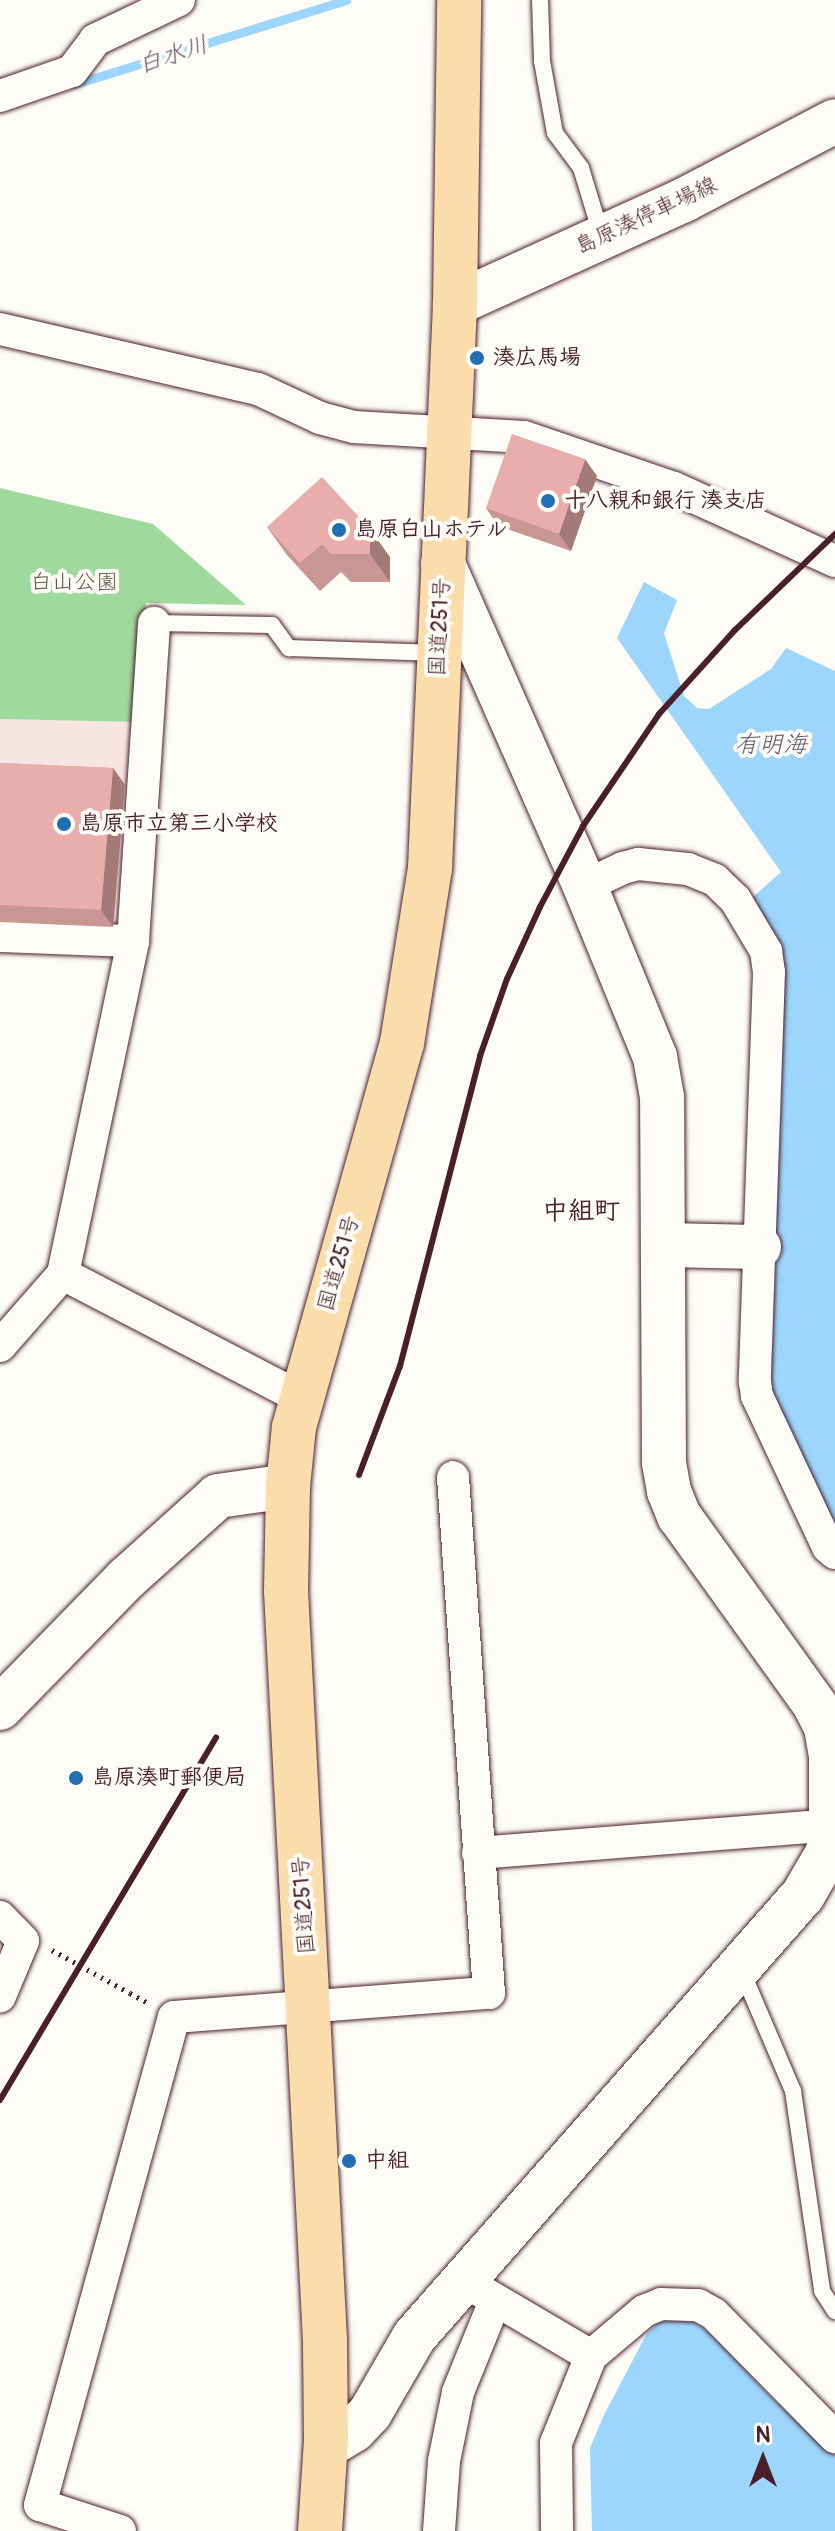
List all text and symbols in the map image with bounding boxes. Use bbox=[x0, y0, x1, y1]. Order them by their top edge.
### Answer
water label: 白水川 bbox=[134, 30, 212, 80]
street label: 島原湊停車場線 bbox=[571, 171, 721, 261]
place label: 湊広馬場 bbox=[493, 345, 581, 371]
marker: 湊広馬場 bbox=[468, 349, 486, 367]
place label: 十八親和銀行 湊支店 bbox=[564, 488, 767, 514]
marker: 十八親和銀行 湊支店 bbox=[539, 492, 557, 510]
place label: 島原白山ホテル bbox=[355, 517, 509, 543]
marker: 島原白山ホテル bbox=[330, 521, 348, 539]
park label: 白山公園 bbox=[30, 570, 118, 596]
street label: 国道251号 bbox=[424, 577, 456, 677]
water label: 有明海 bbox=[735, 731, 807, 759]
place label: 島原市立第三小学校 bbox=[80, 811, 278, 837]
marker: 島原市立第三小学校 bbox=[55, 815, 73, 833]
district label: 中組町 bbox=[542, 1196, 620, 1228]
street label: 国道251号 bbox=[313, 1212, 365, 1314]
place label: 島原湊町郵便局 bbox=[92, 1765, 246, 1791]
marker: 島原湊町郵便局 bbox=[67, 1769, 85, 1787]
street label: 国道251号 bbox=[287, 1855, 321, 1955]
place label: 中組 bbox=[365, 2148, 409, 2174]
marker: 中組 bbox=[340, 2152, 358, 2170]
north arrow bbox=[723, 2419, 803, 2499]
text: N bbox=[756, 2421, 770, 2449]

